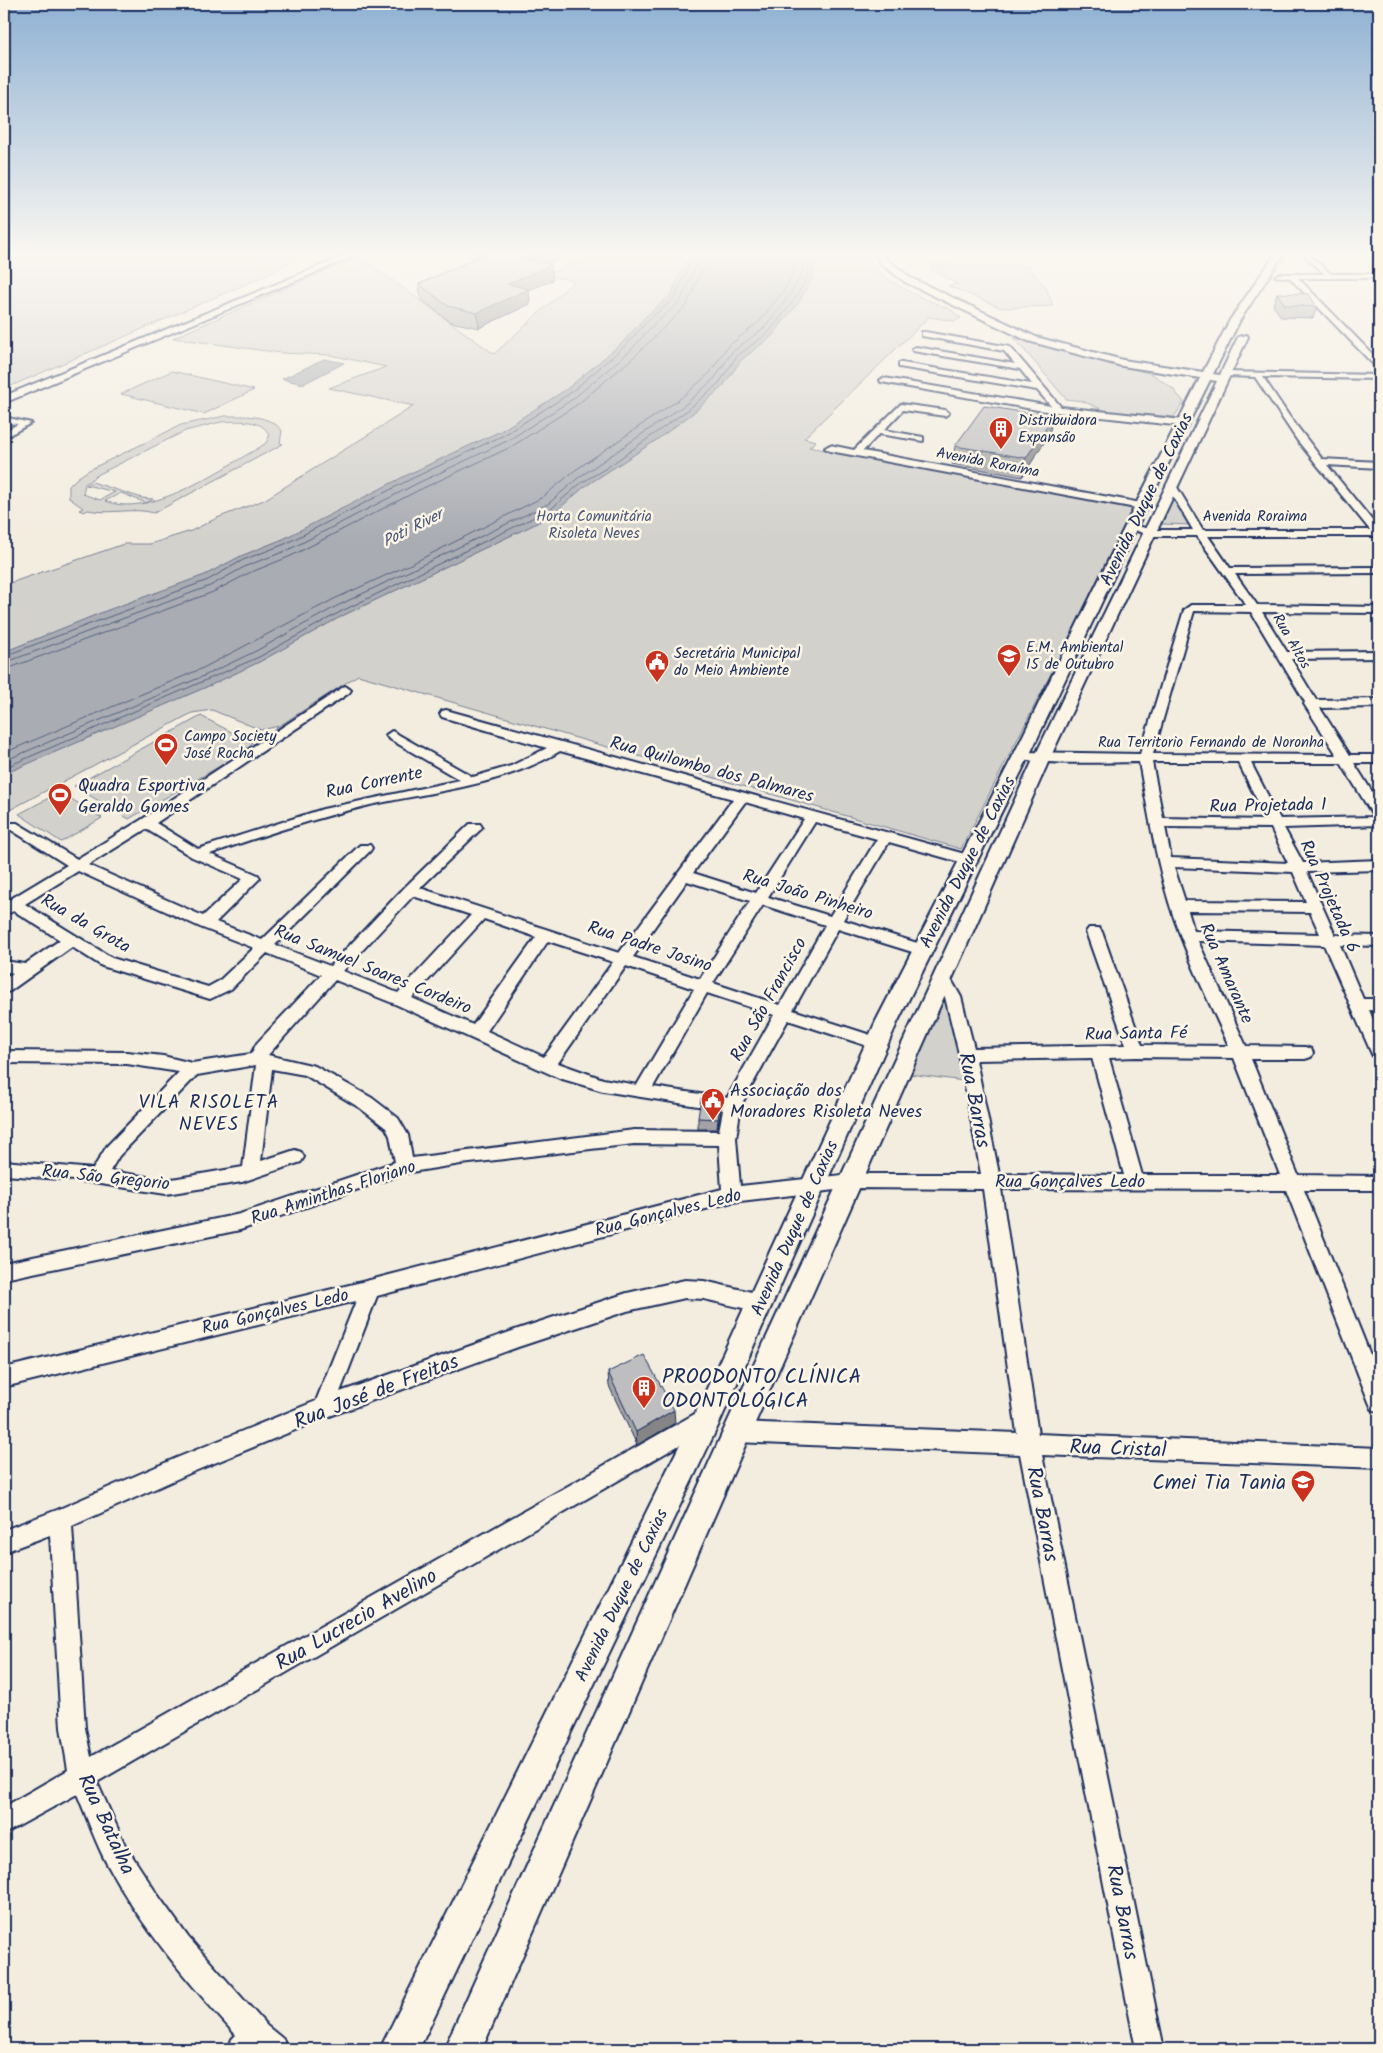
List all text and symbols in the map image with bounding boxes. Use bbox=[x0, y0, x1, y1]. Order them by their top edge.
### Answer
street label: Avenida Duque de Caxias bbox=[1093, 408, 1202, 591]
place label: Distribuidora Expansão bbox=[1018, 409, 1097, 450]
building icon: Distribuidora Expansão bbox=[988, 416, 1014, 450]
street label: Avenida Roraíma bbox=[934, 441, 1041, 485]
water label: Poti River bbox=[378, 501, 450, 554]
park label: Horta Comunitária Risoleta Neves bbox=[536, 505, 652, 546]
street label: Avenida Roraima bbox=[1203, 505, 1307, 529]
street label: Rua Altos bbox=[1266, 609, 1317, 674]
place label: E.M. Ambiental 15 de Outubro bbox=[1026, 636, 1124, 677]
place label: Secretária Municipal do Meio Ambiente bbox=[674, 642, 801, 683]
school or university icon: E.M. Ambiental 15 de Outubro bbox=[996, 643, 1022, 677]
public building icon: Secretária Municipal do Meio Ambiente bbox=[644, 649, 670, 683]
place label: Campo Society José Rocha bbox=[184, 725, 278, 766]
street label: Rua Quilombo dos Palmares bbox=[606, 729, 817, 812]
street label: Rua Territorio Fernando de Noronha bbox=[1098, 731, 1324, 755]
sports icon: Campo Society José Rocha bbox=[153, 732, 179, 766]
street label: Rua Corrente bbox=[323, 759, 425, 808]
street label: Avenida Duque de Caxias bbox=[912, 771, 1024, 954]
place label: Quadra Esportiva Geraldo Gomes bbox=[78, 772, 205, 822]
sports icon: Quadra Esportiva Geraldo Gomes bbox=[47, 782, 73, 816]
street label: Rua Projetada 1 bbox=[1209, 791, 1327, 822]
street label: Rua Projetada 6 bbox=[1291, 835, 1367, 958]
street label: Rua João Pinheiro bbox=[739, 862, 876, 929]
street label: Rua da Grota bbox=[35, 887, 136, 962]
street label: Rua Padre Josino bbox=[583, 914, 716, 981]
street label: Rua Samuel Soares Cordeiro bbox=[269, 917, 476, 1023]
street label: Rua Amarante bbox=[1190, 919, 1261, 1029]
street label: Rua São Francisco bbox=[723, 932, 815, 1067]
street label: Rua Santa Fé bbox=[1085, 1019, 1189, 1050]
street label: Rua Barras bbox=[948, 1050, 999, 1151]
place label: Associação dos Moradores Risoleta Neves bbox=[730, 1077, 923, 1127]
public building icon: Associação dos Moradores Risoleta Neves bbox=[700, 1087, 726, 1121]
district label: VILA RISOLETA NEVES bbox=[139, 1088, 279, 1140]
street label: Avenida Duque de Caxias bbox=[744, 1136, 847, 1321]
street label: Rua Aminthas Floriano bbox=[247, 1153, 420, 1234]
street label: Rua São Gregorio bbox=[40, 1157, 171, 1200]
street label: Rua Gonçalves Ledo bbox=[995, 1168, 1145, 1197]
street label: Rua Gonçalves Ledo bbox=[592, 1181, 745, 1246]
street label: Rua Gonçalves Ledo bbox=[199, 1281, 352, 1343]
street label: Rua José de Freitas bbox=[289, 1346, 464, 1439]
place label: PROODONTO CLÍNICA ODONTOLÓGICA bbox=[662, 1361, 861, 1418]
building icon: PROODONTO CLÍNICA ODONTOLÓGICA bbox=[631, 1375, 657, 1409]
street label: Rua Cristal bbox=[1069, 1431, 1167, 1468]
street label: Rua Barras bbox=[1016, 1464, 1067, 1565]
place label: Cmei Tia Tania bbox=[1152, 1467, 1286, 1500]
school or university icon: Cmei Tia Tania bbox=[1290, 1469, 1316, 1503]
street label: Avenida Duque de Caxias bbox=[568, 1504, 677, 1687]
street label: Rua Lucrecio Avelino bbox=[270, 1560, 444, 1680]
street label: Rua Batalha bbox=[68, 1769, 143, 1881]
street label: Rua Barras bbox=[1096, 1862, 1147, 1963]

